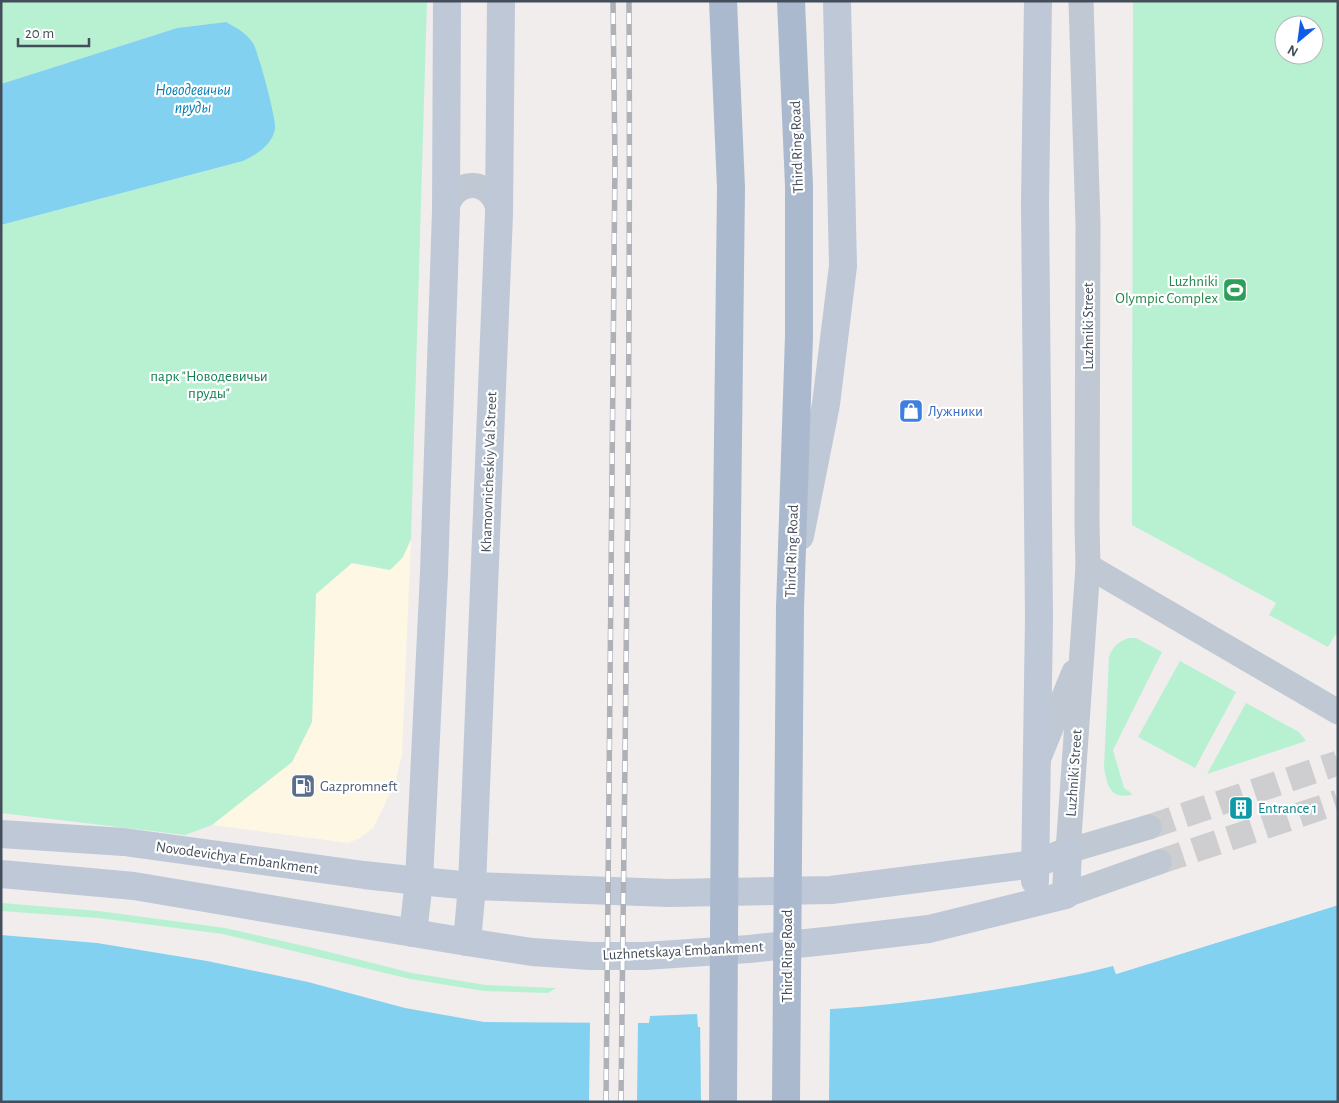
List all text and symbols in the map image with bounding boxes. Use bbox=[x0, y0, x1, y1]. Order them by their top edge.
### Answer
scale bar bbox=[18, 15, 89, 47]
north arrow bbox=[1274, 15, 1324, 65]
text: 20 m bbox=[25, 26, 54, 41]
text: N bbox=[1286, 42, 1301, 59]
water label: Новодевичьи пруды bbox=[155, 82, 231, 117]
street label: Third Ring Road bbox=[788, 100, 806, 194]
place label: Luzhniki Olympic Complex bbox=[1115, 274, 1218, 306]
sports icon: Luzhniki Olympic Complex bbox=[1222, 277, 1248, 303]
street label: Luzhniki Street bbox=[1081, 282, 1096, 370]
park label: парк "Новодевичьи пруды" bbox=[150, 369, 268, 401]
street label: Khamovnicheskiy Val Street bbox=[479, 391, 499, 553]
shop icon: Лужники bbox=[898, 398, 924, 424]
place label: Лужники bbox=[928, 404, 983, 419]
street label: Third Ring Road bbox=[783, 504, 801, 598]
street label: Luzhniki Street bbox=[1063, 729, 1085, 817]
fuel station icon: Gazpromneft bbox=[290, 773, 316, 799]
place label: Gazpromneft bbox=[320, 779, 398, 794]
building icon: Entrance 1 bbox=[1228, 795, 1254, 821]
place label: Entrance 1 bbox=[1258, 801, 1317, 816]
street label: Novodevichya Embankment bbox=[155, 839, 319, 877]
street label: Third Ring Road bbox=[780, 909, 795, 1003]
street label: Luzhnetskaya Embankment bbox=[602, 939, 764, 963]

